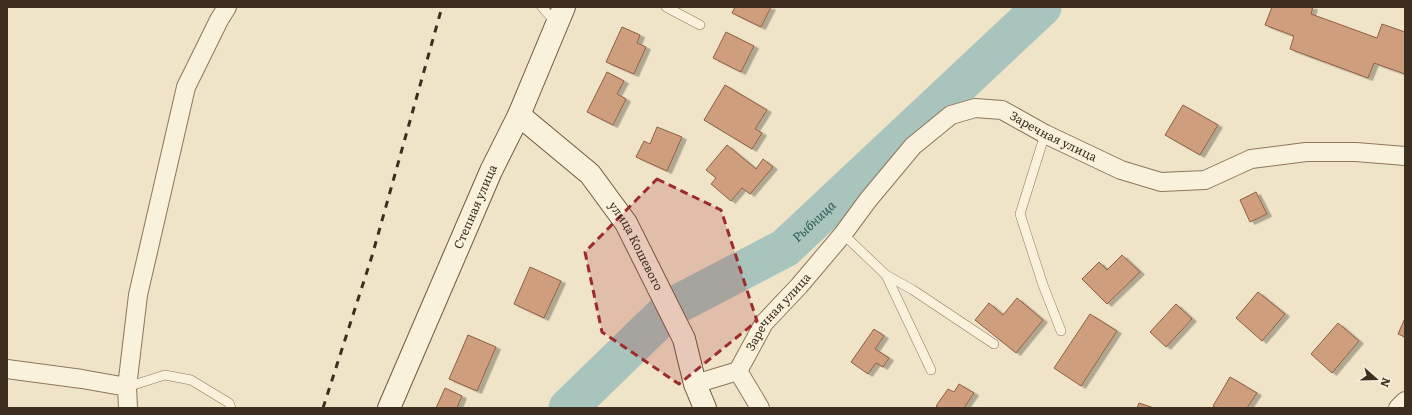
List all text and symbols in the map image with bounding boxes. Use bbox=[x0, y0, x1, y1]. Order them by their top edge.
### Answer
street label: Заречная улица bbox=[1007, 106, 1101, 166]
street label: Степная улица bbox=[448, 160, 501, 252]
water label: Рыбница bbox=[787, 195, 840, 246]
street label: улица Кошевого bbox=[605, 197, 668, 293]
street label: Заречная улица bbox=[741, 268, 815, 354]
north arrow bbox=[1356, 359, 1396, 399]
text: N bbox=[1377, 376, 1395, 390]

